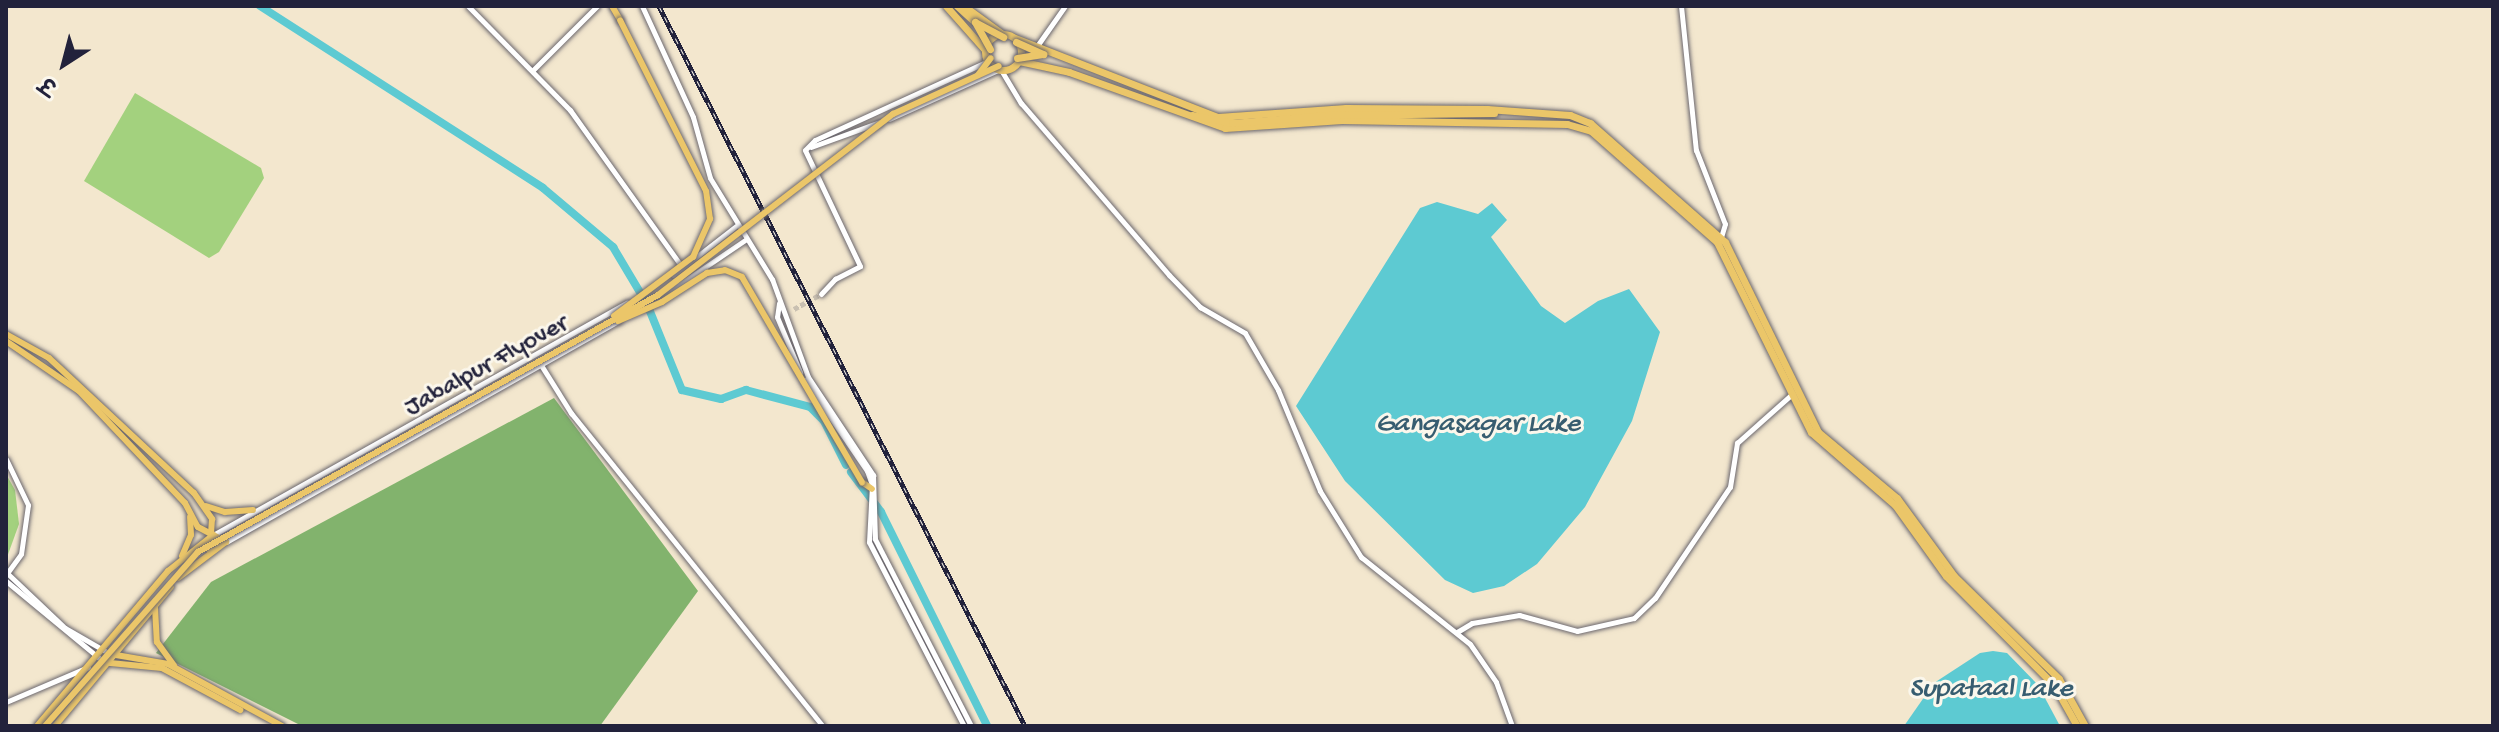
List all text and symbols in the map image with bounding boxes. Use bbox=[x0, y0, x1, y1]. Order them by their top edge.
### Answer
north arrow bbox=[24, 24, 104, 104]
text: उ bbox=[36, 69, 63, 98]
street label: Jabalpur Flyover bbox=[400, 309, 574, 425]
water label: Gangasagar Lake bbox=[1376, 408, 1580, 442]
water label: Supataal Lake bbox=[1909, 673, 2073, 707]

